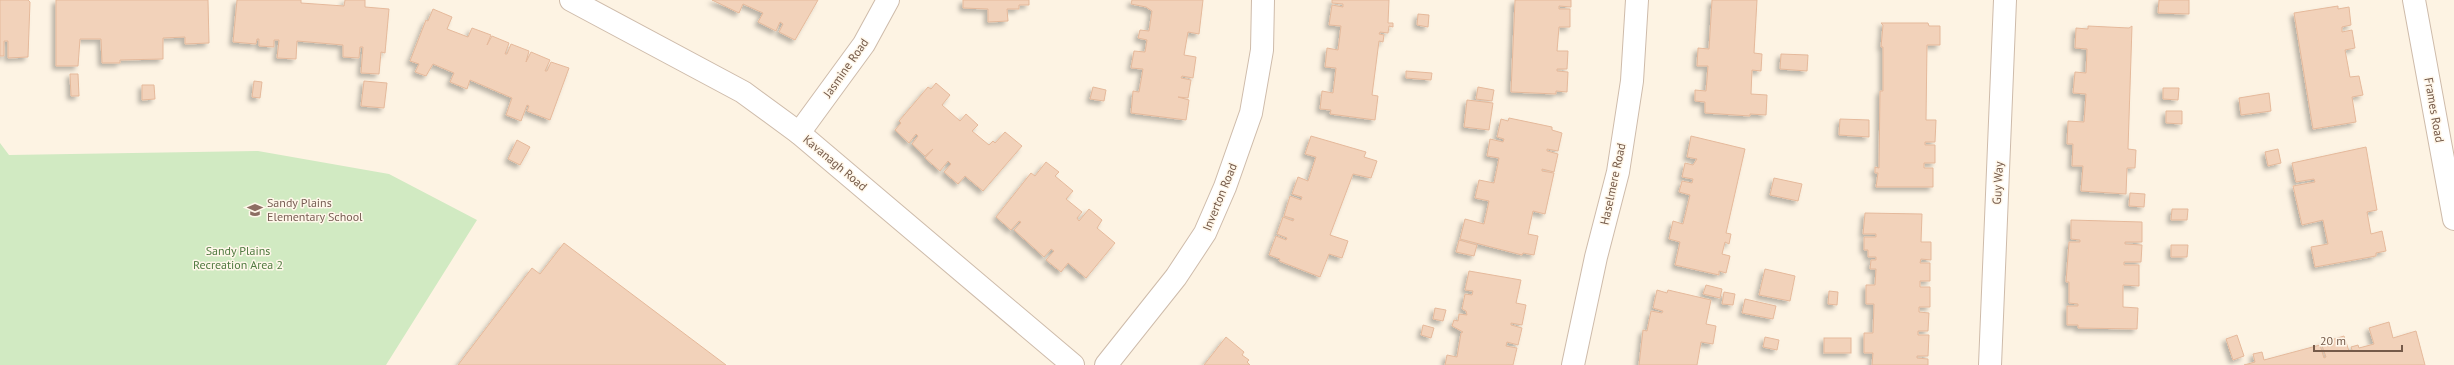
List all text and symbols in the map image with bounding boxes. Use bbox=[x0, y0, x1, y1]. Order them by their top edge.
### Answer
street label: Jasmine Road bbox=[819, 35, 871, 101]
street label: Frames Road bbox=[2421, 76, 2448, 144]
street label: Kavanagh Road bbox=[800, 132, 870, 194]
street label: Haselmere Road bbox=[1597, 142, 1629, 226]
street label: Inverton Road bbox=[1199, 161, 1240, 233]
street label: Guy Way bbox=[1989, 161, 2006, 205]
place label: Sandy Plains Elementary School bbox=[267, 195, 363, 224]
school or university icon: Sandy Plains Elementary School bbox=[246, 201, 264, 219]
park label: Sandy Plains Recreation Area 2 bbox=[193, 243, 283, 272]
scale bar bbox=[2314, 327, 2402, 353]
text: 20 m bbox=[2320, 333, 2346, 348]

